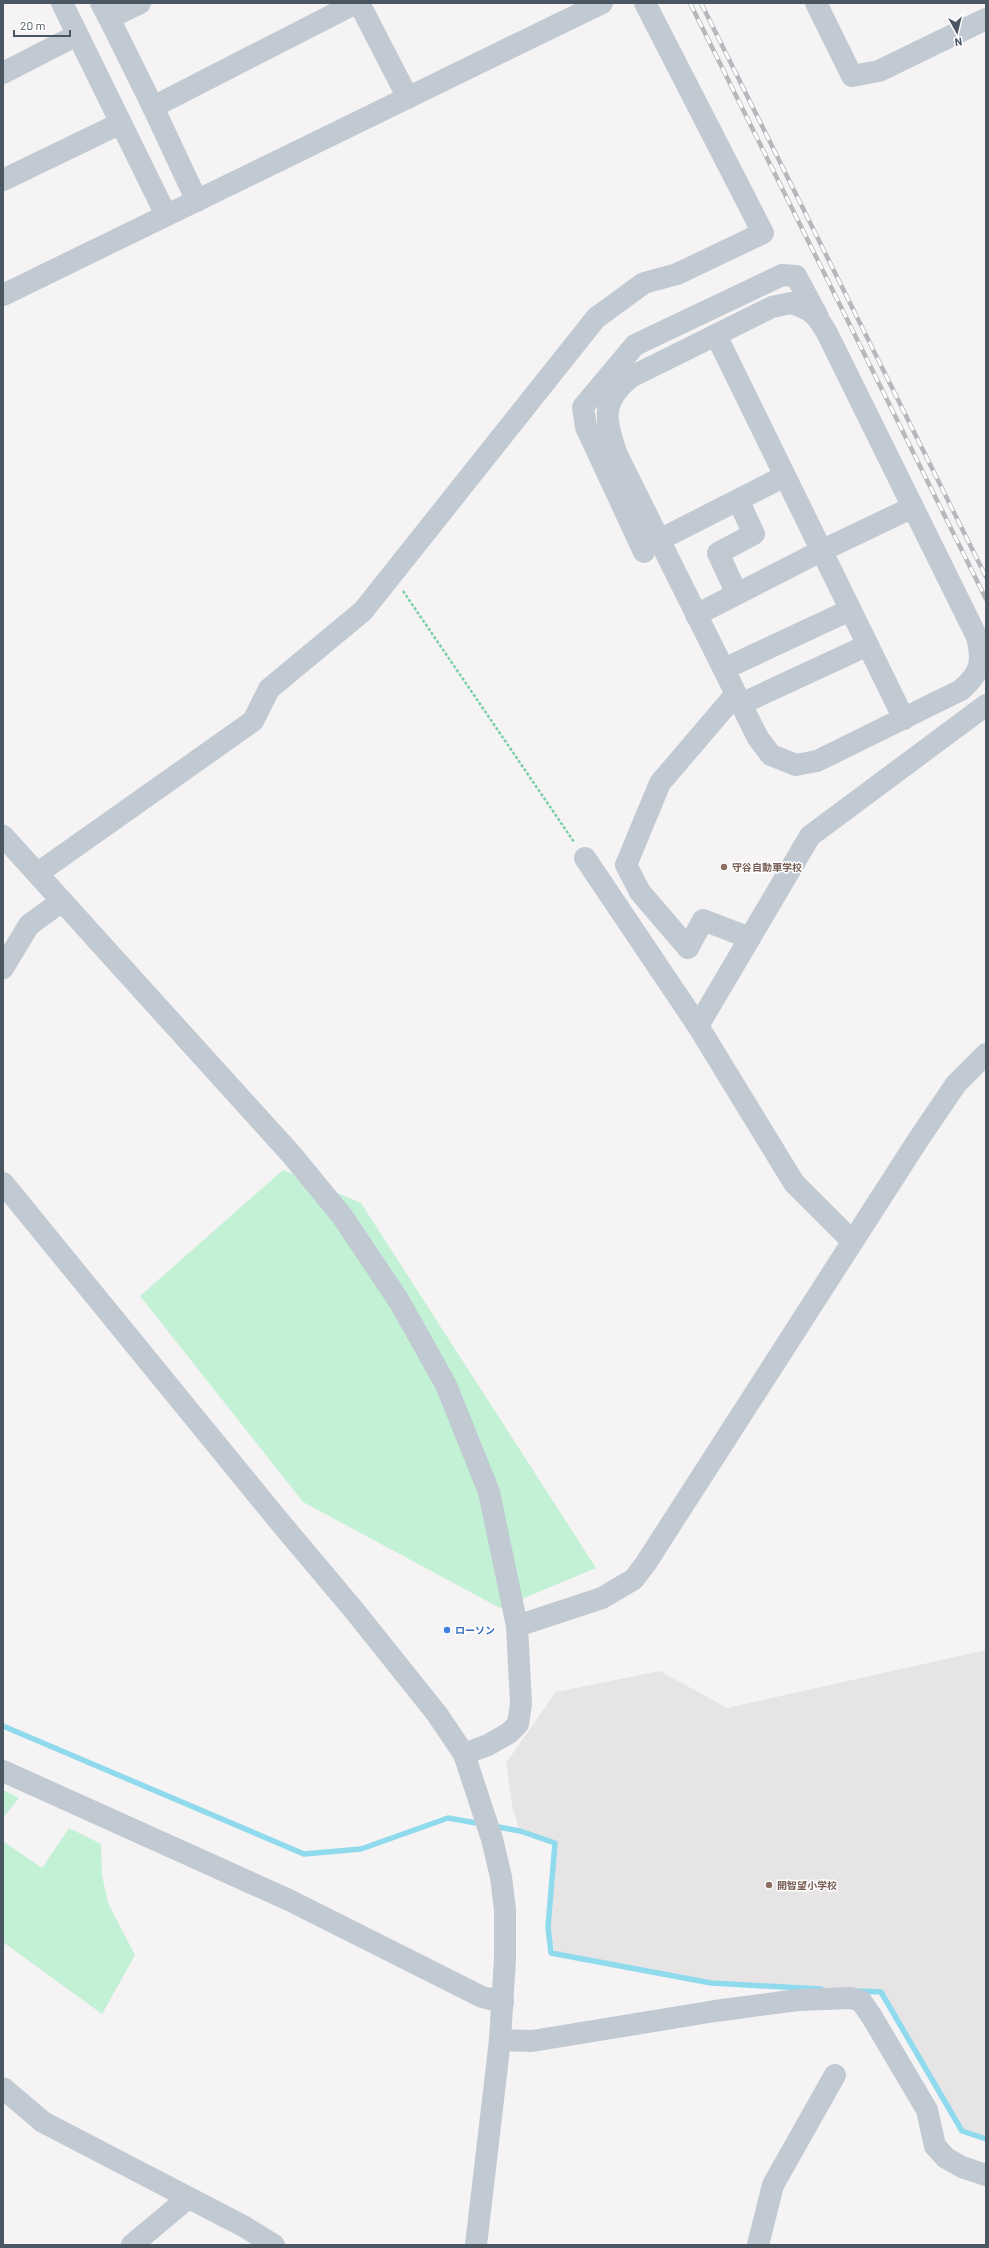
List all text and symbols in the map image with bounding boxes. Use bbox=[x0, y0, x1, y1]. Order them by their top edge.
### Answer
scale bar bbox=[14, 12, 70, 38]
north arrow bbox=[937, 12, 977, 52]
text: 20 m bbox=[20, 18, 46, 32]
text: N bbox=[954, 35, 963, 49]
place label: 守谷自動車学校 bbox=[732, 861, 802, 873]
marker: 守谷自動車学校 bbox=[719, 862, 729, 872]
place label: ローソン bbox=[455, 1624, 495, 1636]
marker: ローソン bbox=[442, 1625, 452, 1635]
place label: 開智望小学校 bbox=[777, 1879, 837, 1891]
marker: 開智望小学校 bbox=[764, 1880, 774, 1890]

